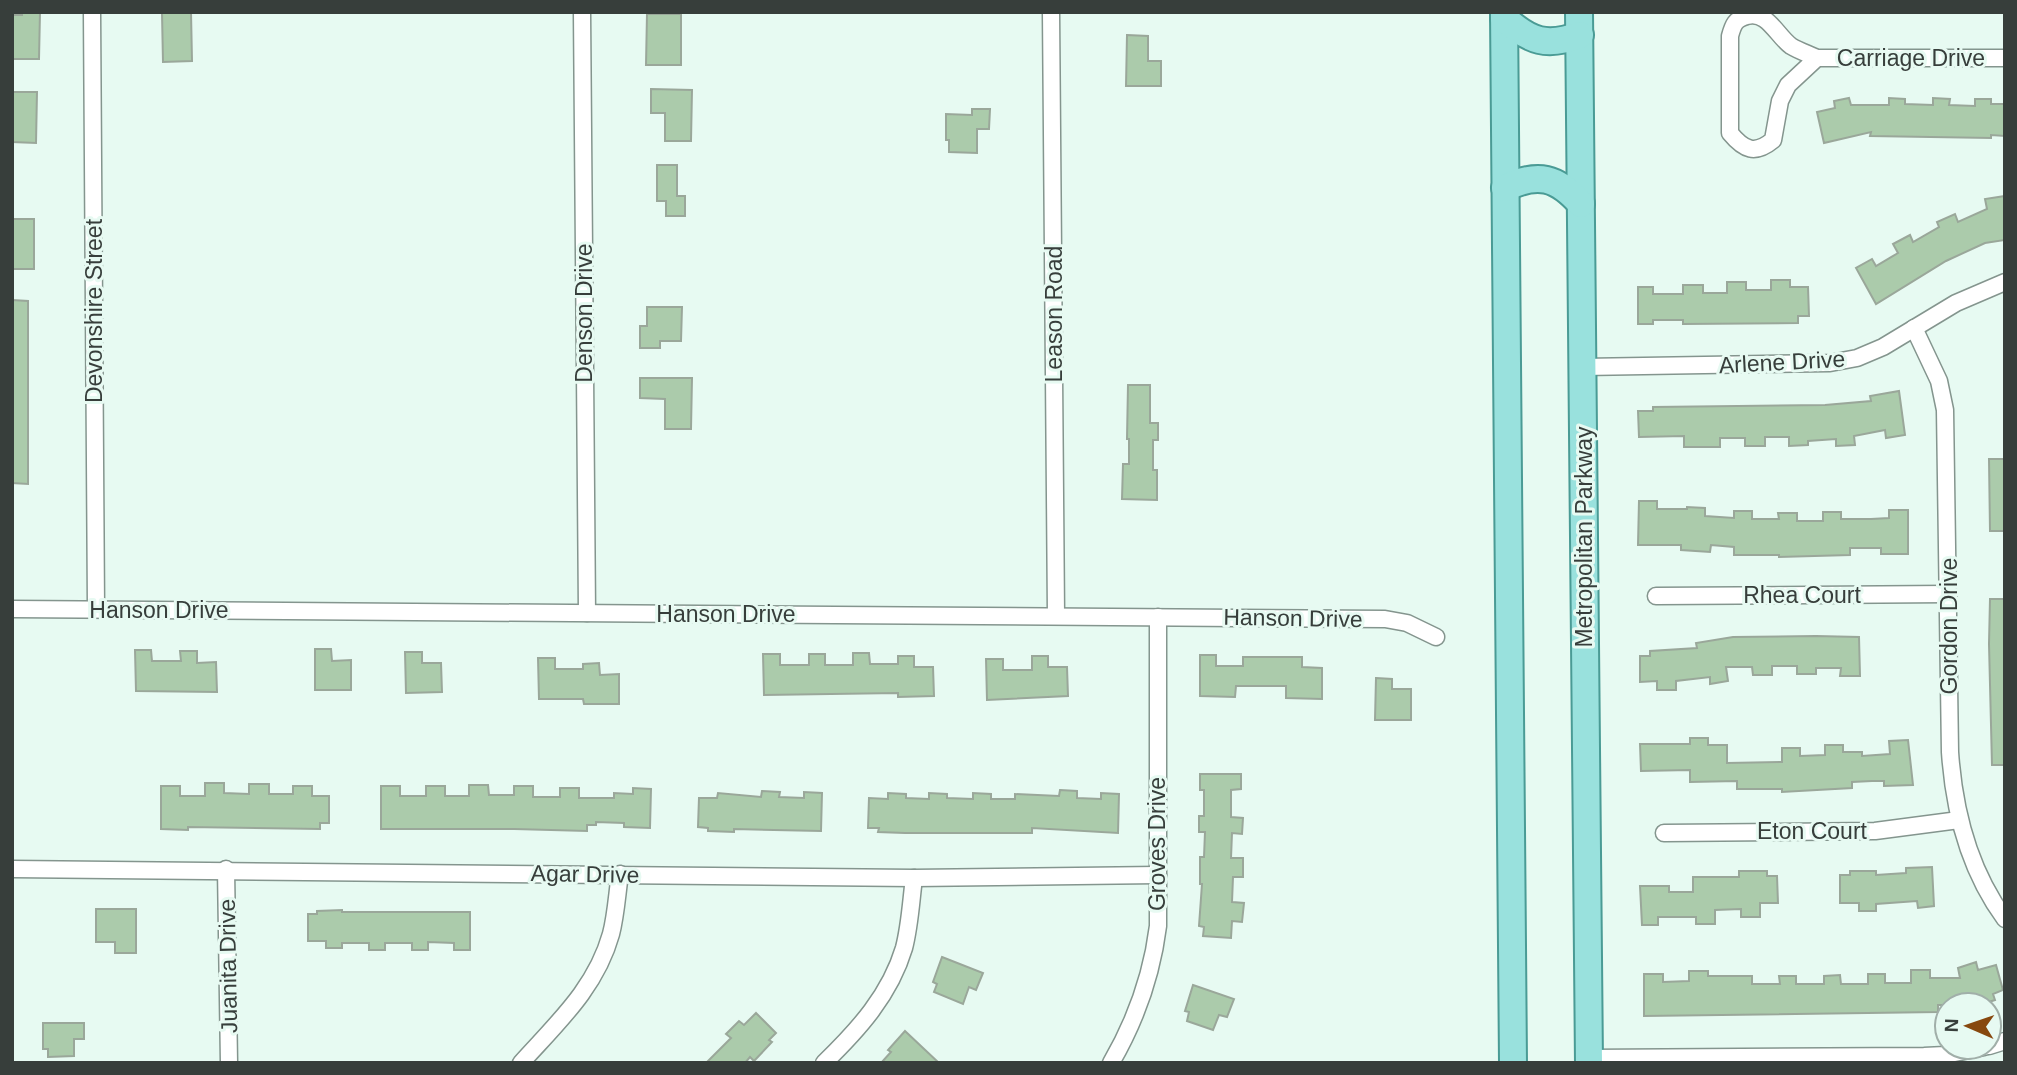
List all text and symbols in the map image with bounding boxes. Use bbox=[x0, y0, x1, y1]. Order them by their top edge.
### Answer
street label: Carriage Drive bbox=[1837, 45, 1985, 71]
street label: Devonshire Street bbox=[81, 218, 107, 403]
street label: Denson Drive bbox=[571, 243, 597, 383]
street label: Leason Road bbox=[1041, 246, 1067, 382]
street label: Arlene Drive bbox=[1718, 346, 1846, 378]
street label: Metropolitan Parkway bbox=[1571, 426, 1597, 648]
street label: Gordon Drive bbox=[1936, 558, 1962, 694]
street label: Rhea Court bbox=[1743, 582, 1861, 608]
street label: Hanson Drive bbox=[89, 597, 229, 623]
street label: Hanson Drive bbox=[656, 601, 796, 627]
street label: Hanson Drive bbox=[1223, 604, 1363, 632]
street label: Groves Drive bbox=[1144, 777, 1170, 911]
street label: Eton Court bbox=[1757, 818, 1868, 844]
street label: Agar Drive bbox=[530, 860, 640, 888]
street label: Juanita Drive bbox=[214, 899, 242, 1033]
north arrow bbox=[1933, 991, 2003, 1061]
text: N bbox=[1941, 1018, 1962, 1033]

